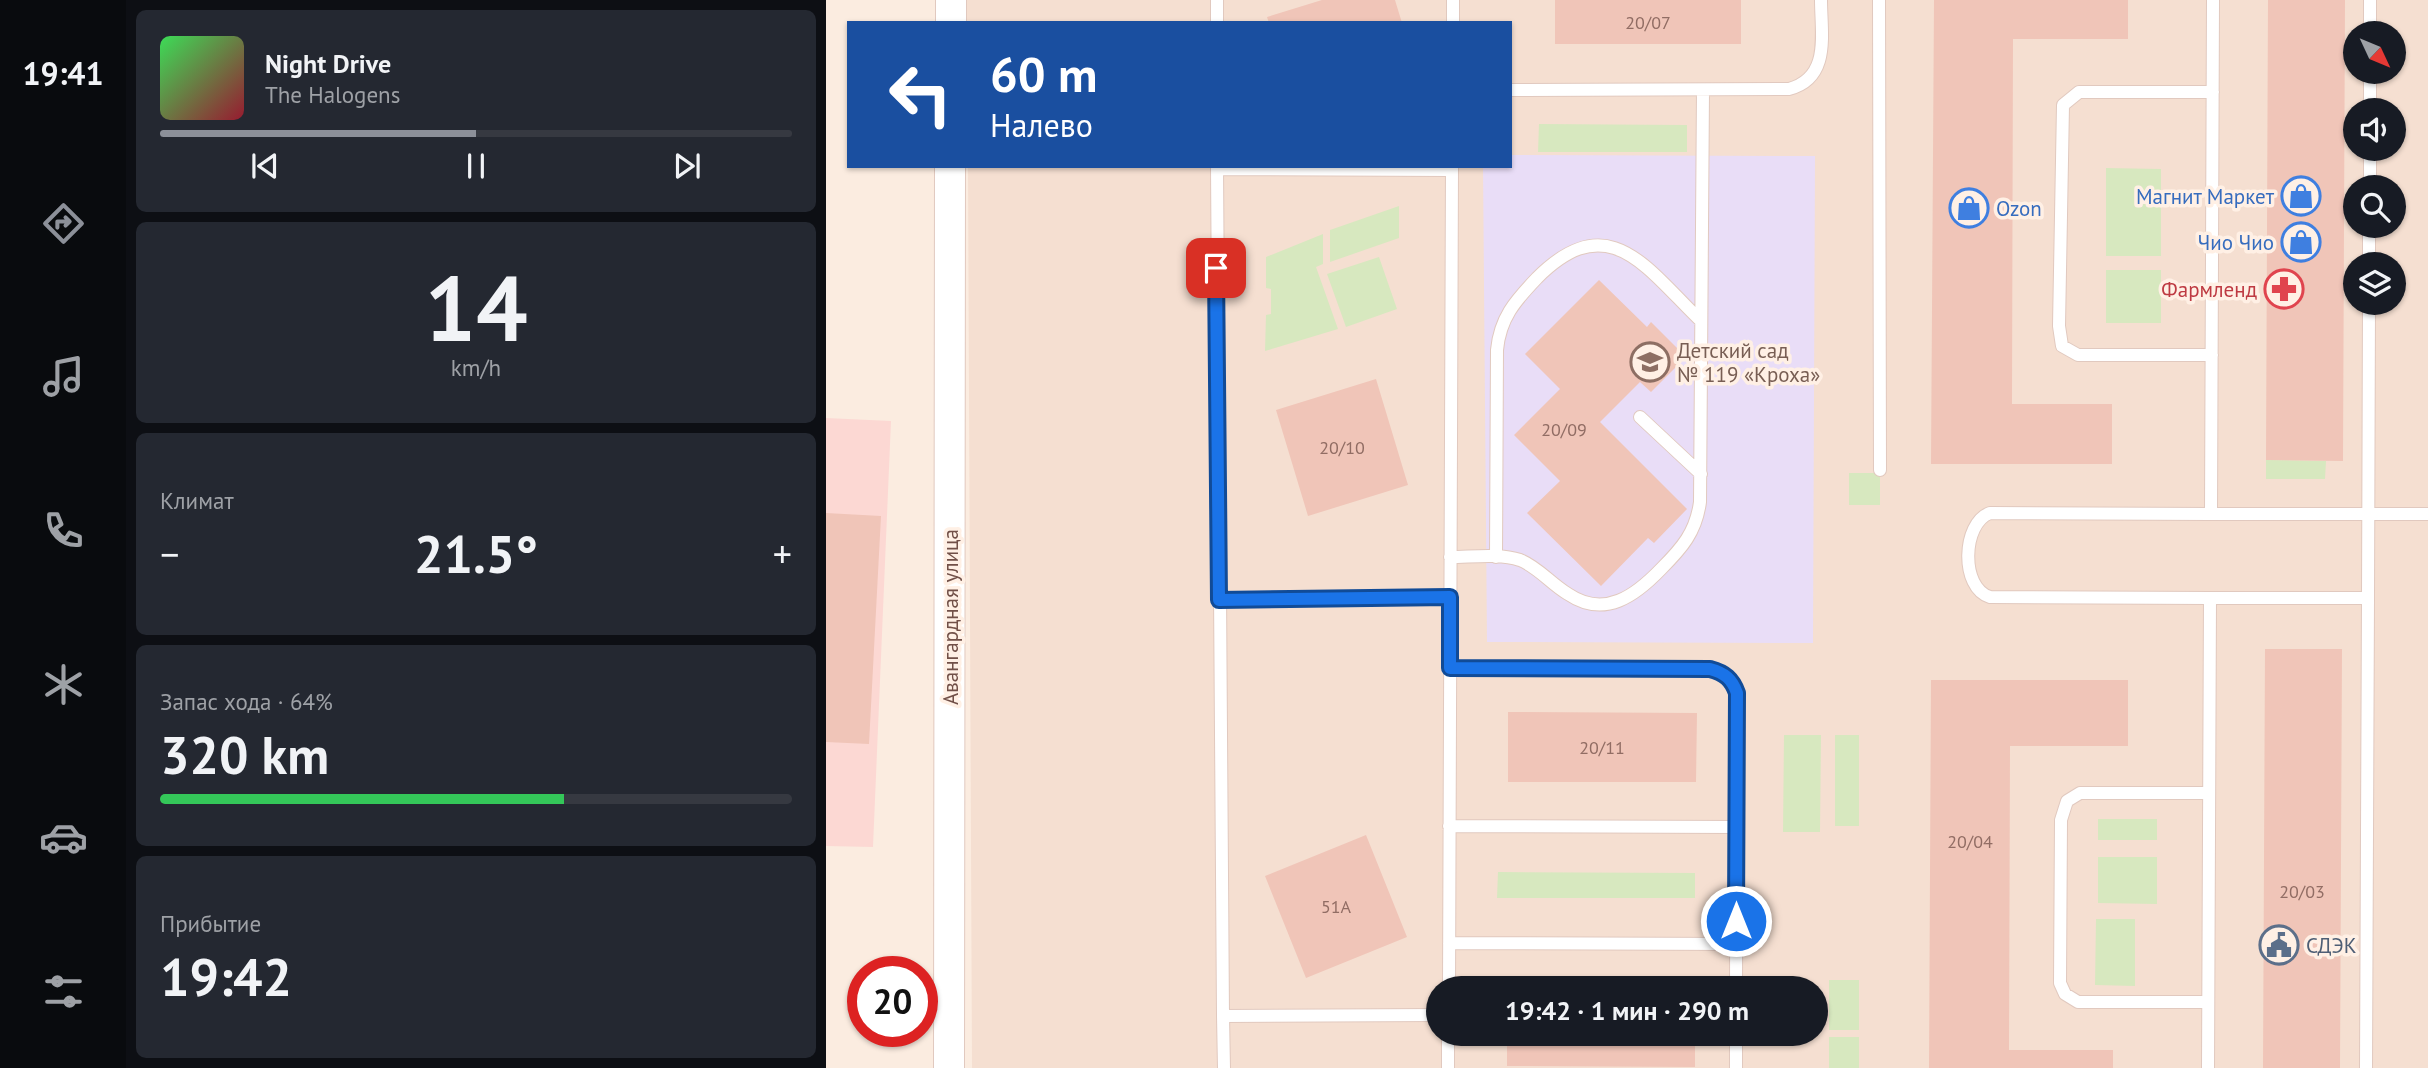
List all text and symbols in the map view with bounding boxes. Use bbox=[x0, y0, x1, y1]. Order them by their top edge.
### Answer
house number: 20/07 bbox=[1625, 11, 1671, 34]
north arrow bbox=[2343, 21, 2406, 84]
map controls bbox=[2343, 21, 2406, 315]
text: 60 m bbox=[990, 42, 1097, 106]
text: Night Drive bbox=[265, 47, 391, 80]
icon: left bbox=[875, 49, 966, 140]
text: 19:41 bbox=[22, 52, 104, 94]
text: The Halogens bbox=[265, 80, 400, 109]
button: sound bbox=[2343, 98, 2406, 161]
text: Налево bbox=[990, 104, 1093, 146]
icon: previous bbox=[246, 147, 284, 185]
icon: pause bbox=[457, 147, 495, 185]
icon: next bbox=[668, 147, 706, 185]
shop icon: Магнит Маркет bbox=[2280, 175, 2322, 217]
button: search bbox=[2343, 175, 2406, 238]
place label: Магнит Маркет bbox=[2136, 183, 2275, 210]
shop icon: Ozon bbox=[1948, 187, 1990, 229]
place label: Ozon bbox=[1996, 195, 2042, 222]
icon: directions bbox=[39, 199, 88, 248]
shop icon: Чио Чио bbox=[2280, 221, 2322, 263]
place label: Чио Чио bbox=[2198, 229, 2274, 256]
pin bbox=[1186, 238, 1246, 298]
text: 14 bbox=[424, 248, 528, 366]
icon: arrive bbox=[1197, 249, 1235, 287]
button: layers bbox=[2343, 252, 2406, 315]
pharmacy icon: Фармленд bbox=[2263, 268, 2305, 310]
place label: Фармленд bbox=[2161, 276, 2257, 303]
place label: Детский сад № 119 «Кроха» bbox=[1677, 337, 1820, 388]
school or university icon: Детский сад № 119 «Кроха» bbox=[1629, 341, 1671, 383]
icon: music bbox=[39, 352, 88, 401]
text: km/h bbox=[451, 353, 501, 382]
house number: 20/09 bbox=[1541, 418, 1587, 441]
house number: 20/10 bbox=[1319, 436, 1365, 459]
text: Климат bbox=[160, 486, 234, 515]
icon: phone bbox=[39, 506, 88, 555]
text: 21.5° bbox=[414, 520, 538, 587]
text: − bbox=[160, 529, 179, 578]
text: + bbox=[773, 529, 792, 578]
street label: Авангардная улица bbox=[937, 529, 964, 705]
icon: climate bbox=[39, 660, 88, 709]
text: Запас хода · 64% bbox=[160, 687, 333, 716]
text: 320 km bbox=[160, 721, 329, 788]
house number: 20/11 bbox=[1579, 736, 1625, 759]
icon: car bbox=[39, 813, 88, 862]
house number: 20/04 bbox=[1947, 830, 1993, 853]
house number: 20/03 bbox=[2279, 880, 2325, 903]
position arrow bbox=[1699, 884, 1773, 958]
house number: 51А bbox=[1321, 895, 1352, 918]
text: Прибытие bbox=[160, 909, 261, 938]
public building icon: СДЭК bbox=[2258, 924, 2300, 966]
place label: СДЭК bbox=[2306, 932, 2357, 959]
text: 19:42 bbox=[160, 943, 292, 1010]
speed limit sign: 20 bbox=[847, 956, 938, 1047]
icon: filters bbox=[39, 967, 88, 1016]
text: 19:42 · 1 мин · 290 m bbox=[1505, 994, 1749, 1027]

